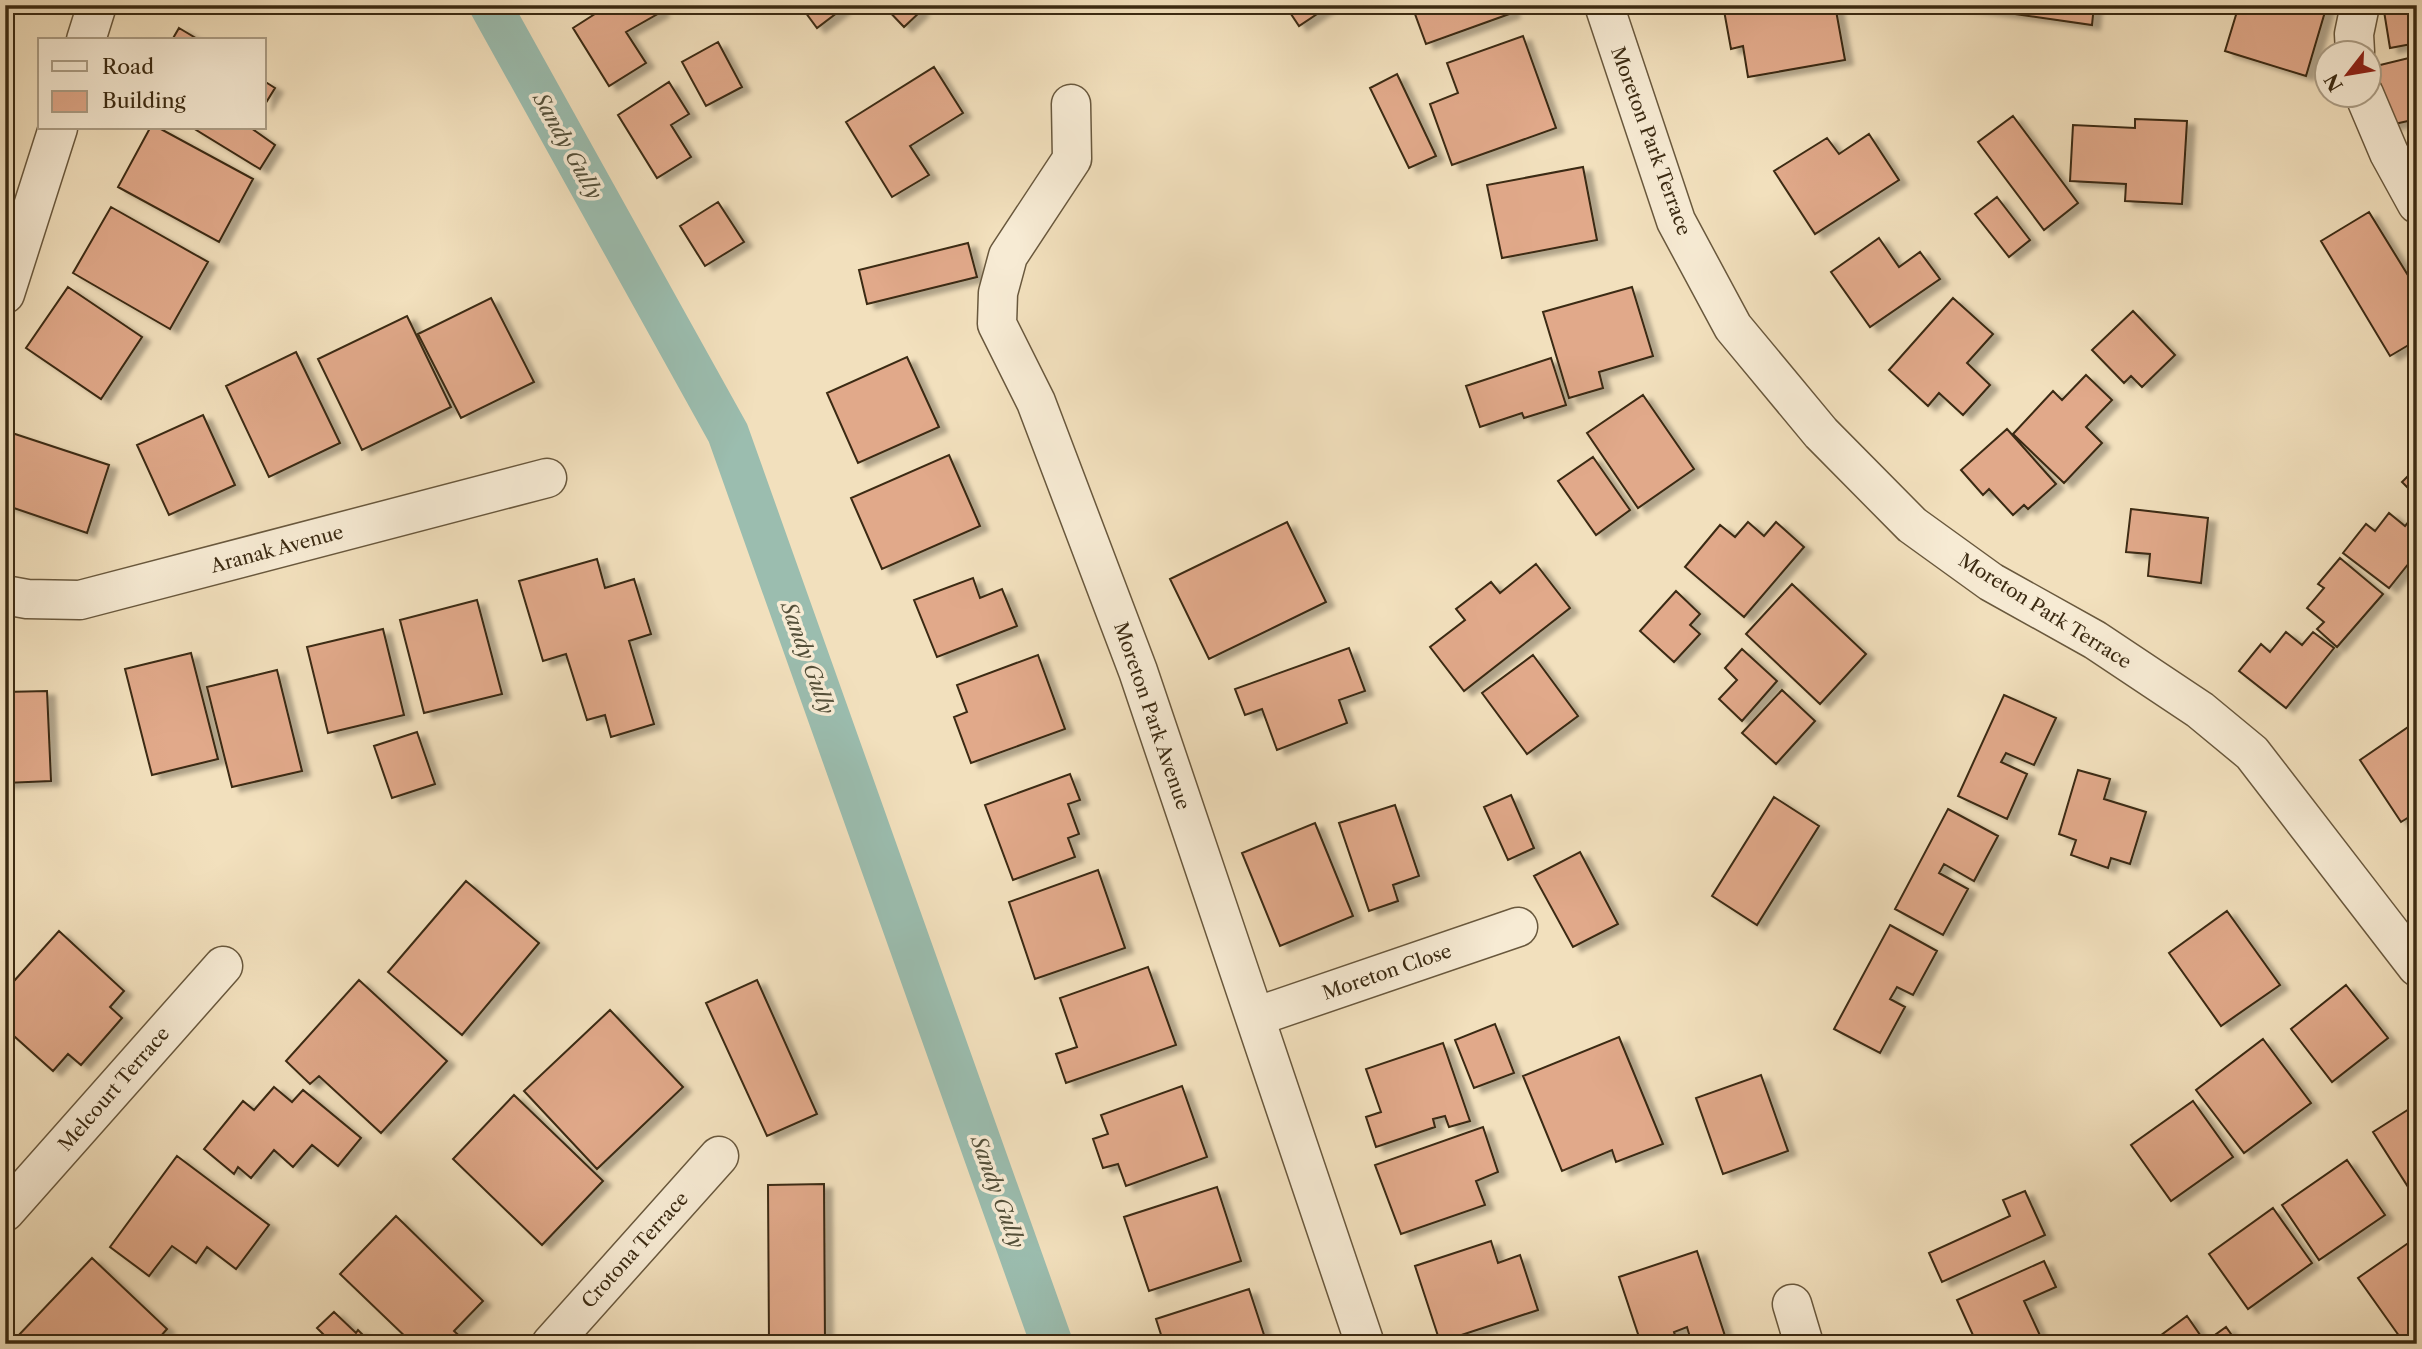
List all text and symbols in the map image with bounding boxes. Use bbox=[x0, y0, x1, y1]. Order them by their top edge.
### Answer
legend bbox=[38, 38, 266, 130]
north arrow bbox=[2314, 38, 2384, 108]
street label: Moreton Park Terrace bbox=[1606, 43, 1696, 239]
text: Road bbox=[102, 54, 154, 79]
text: N bbox=[2320, 69, 2348, 95]
water label: Sandy Gully bbox=[528, 87, 608, 204]
text: Building bbox=[102, 88, 187, 113]
street label: Aranak Avenue bbox=[207, 520, 346, 578]
street label: Moreton Park Terrace bbox=[1954, 548, 2136, 674]
water label: Sandy Gully bbox=[775, 596, 840, 718]
street label: Moreton Park Avenue bbox=[1109, 619, 1195, 813]
street label: Moreton Close bbox=[1319, 939, 1455, 1005]
street label: Melcourt Terrace bbox=[54, 1022, 174, 1156]
water label: Sandy Gully bbox=[965, 1130, 1030, 1252]
street label: Crotona Terrace bbox=[577, 1187, 693, 1313]

